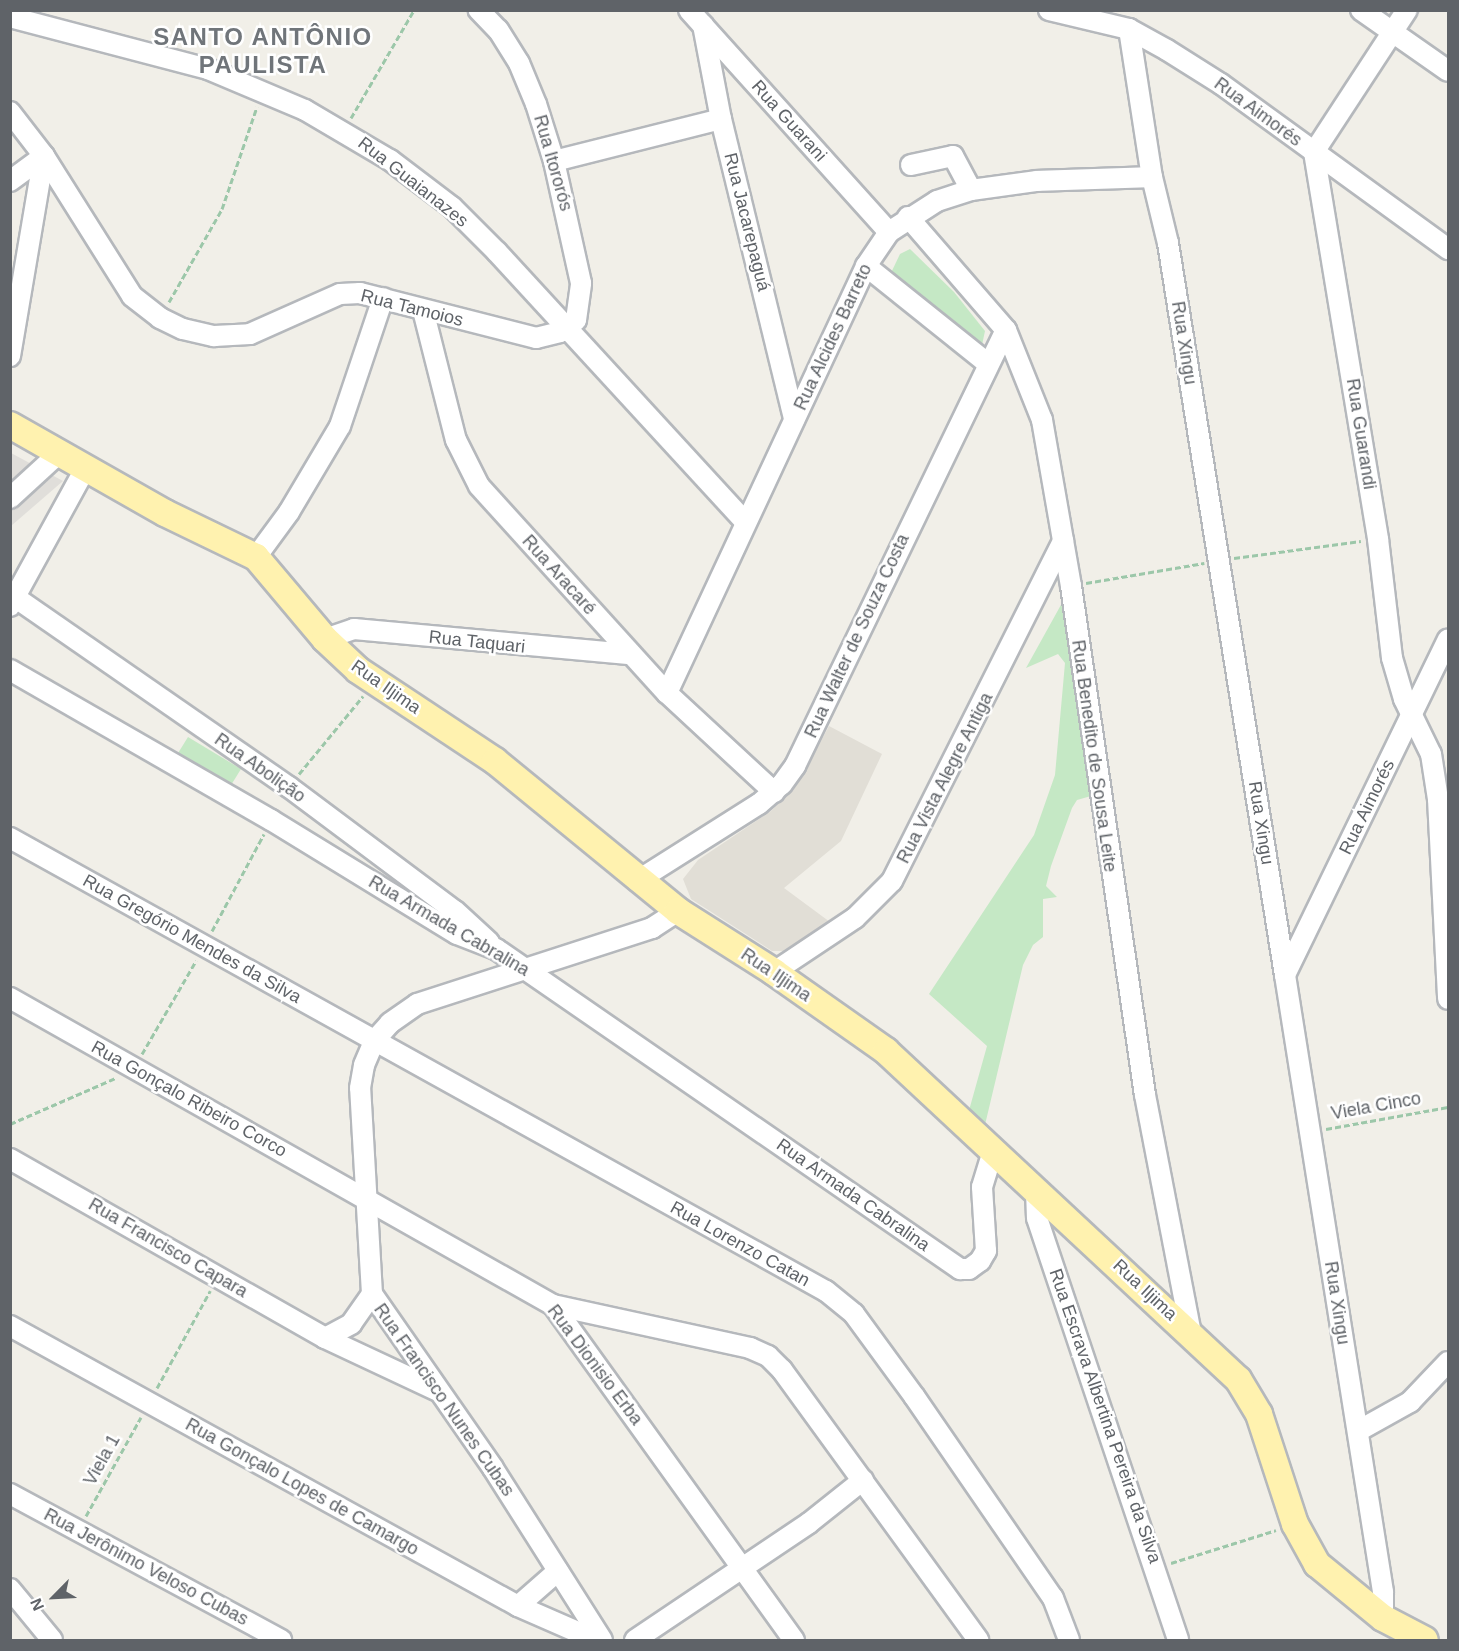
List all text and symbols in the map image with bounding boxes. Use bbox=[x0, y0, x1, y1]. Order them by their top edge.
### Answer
district label: SANTO ANTÔNIO PAULISTA bbox=[153, 23, 373, 79]
street label: Rua Aimorés bbox=[1210, 73, 1306, 151]
street label: Rua Guarani bbox=[747, 76, 831, 166]
street label: Rua Itororós bbox=[529, 112, 577, 214]
street label: Rua Guaianazes bbox=[354, 132, 472, 232]
street label: Rua Jacarepaguá bbox=[719, 150, 775, 294]
street label: Rua Alcides Barreto bbox=[789, 260, 877, 414]
street label: Rua Tamoios bbox=[358, 285, 466, 331]
street label: Rua Xingu bbox=[1167, 300, 1201, 386]
street label: Rua Guarandi bbox=[1342, 377, 1380, 491]
street label: Rua Aracaré bbox=[517, 530, 601, 620]
street label: Rua Walter de Souza Costa bbox=[800, 531, 914, 741]
street label: Rua Taquari bbox=[428, 626, 526, 658]
street label: Rua Benedito de Sousa Leite bbox=[1067, 639, 1121, 873]
street label: Rua Iljima bbox=[347, 655, 425, 719]
street label: Rua Vista Alegre Antiga bbox=[892, 688, 998, 868]
street label: Rua Abolição bbox=[210, 728, 310, 808]
street label: Rua Aimorés bbox=[1334, 756, 1400, 858]
street label: Rua Xingu bbox=[1244, 780, 1278, 866]
street label: Rua Gregório Mendes da Silva bbox=[79, 870, 305, 1008]
street label: Rua Armada Cabralina bbox=[364, 871, 534, 981]
street label: Rua Iljima bbox=[737, 944, 815, 1006]
street label: Rua Gonçalo Ribeiro Corco bbox=[88, 1036, 290, 1162]
street label: Viela Cinco bbox=[1329, 1087, 1423, 1125]
street label: Rua Armada Cabralina bbox=[772, 1134, 934, 1256]
street label: Rua Francisco Capara bbox=[85, 1194, 251, 1302]
street label: Rua Lorenzo Catan bbox=[666, 1197, 814, 1291]
street label: Rua Iljima bbox=[1108, 1255, 1182, 1325]
street label: Rua Xingu bbox=[1320, 1260, 1354, 1346]
street label: Rua Escrava Albertina Pereira da Silva bbox=[1044, 1265, 1166, 1567]
street label: Rua Francisco Nunes Cubas bbox=[369, 1300, 519, 1500]
street label: Rua Dionisio Erba bbox=[543, 1301, 647, 1429]
street label: Rua Gonçalo Lopes de Camargo bbox=[182, 1414, 422, 1560]
street label: Viela 1 bbox=[79, 1431, 125, 1489]
street label: Rua Jerônimo Veloso Cubas bbox=[40, 1504, 252, 1630]
north arrow bbox=[24, 1567, 84, 1627]
text: N bbox=[27, 1596, 47, 1613]

